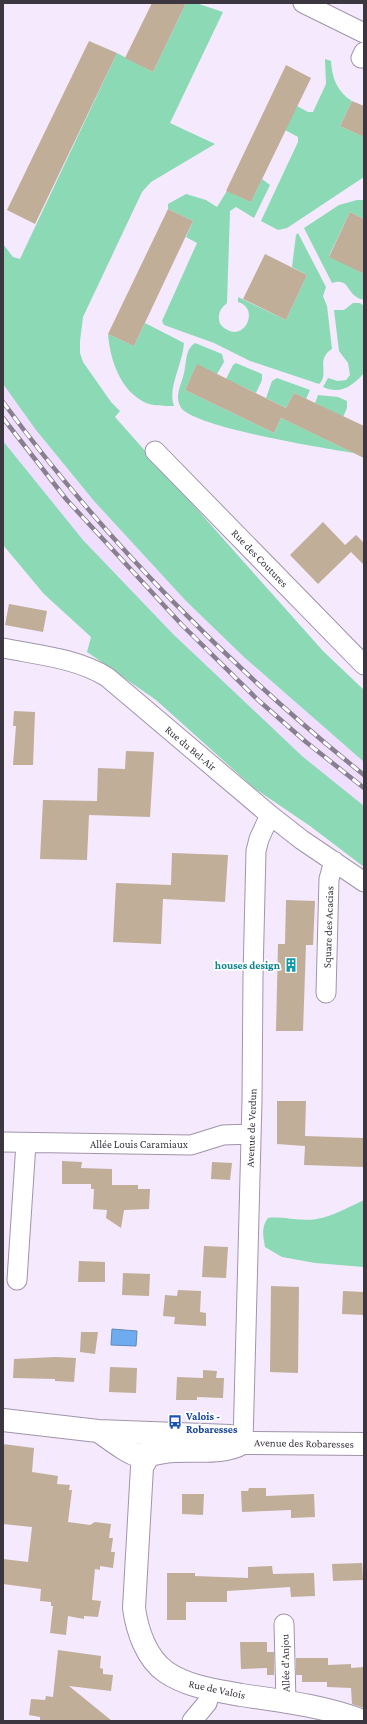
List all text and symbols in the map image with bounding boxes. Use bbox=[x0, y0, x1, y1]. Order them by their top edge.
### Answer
street label: Rue des Coutures bbox=[229, 527, 291, 589]
street label: Rue du Bel-Air bbox=[163, 723, 219, 773]
street label: Square des Acacias bbox=[321, 886, 336, 968]
building icon: houses design bbox=[283, 957, 299, 973]
place label: houses design bbox=[215, 959, 281, 971]
street label: Avenue de Verdun bbox=[244, 1088, 258, 1168]
street label: Allée Louis Caramiaux bbox=[90, 1138, 188, 1150]
place label: Valois - Robaresses bbox=[185, 1410, 238, 1435]
bus stop icon: Valois - Robaresses bbox=[167, 1414, 183, 1430]
street label: Avenue des Robaresses bbox=[254, 1436, 354, 1450]
street label: Allée d'Anjou bbox=[278, 1634, 293, 1692]
street label: Rue de Valois bbox=[187, 1677, 247, 1701]

